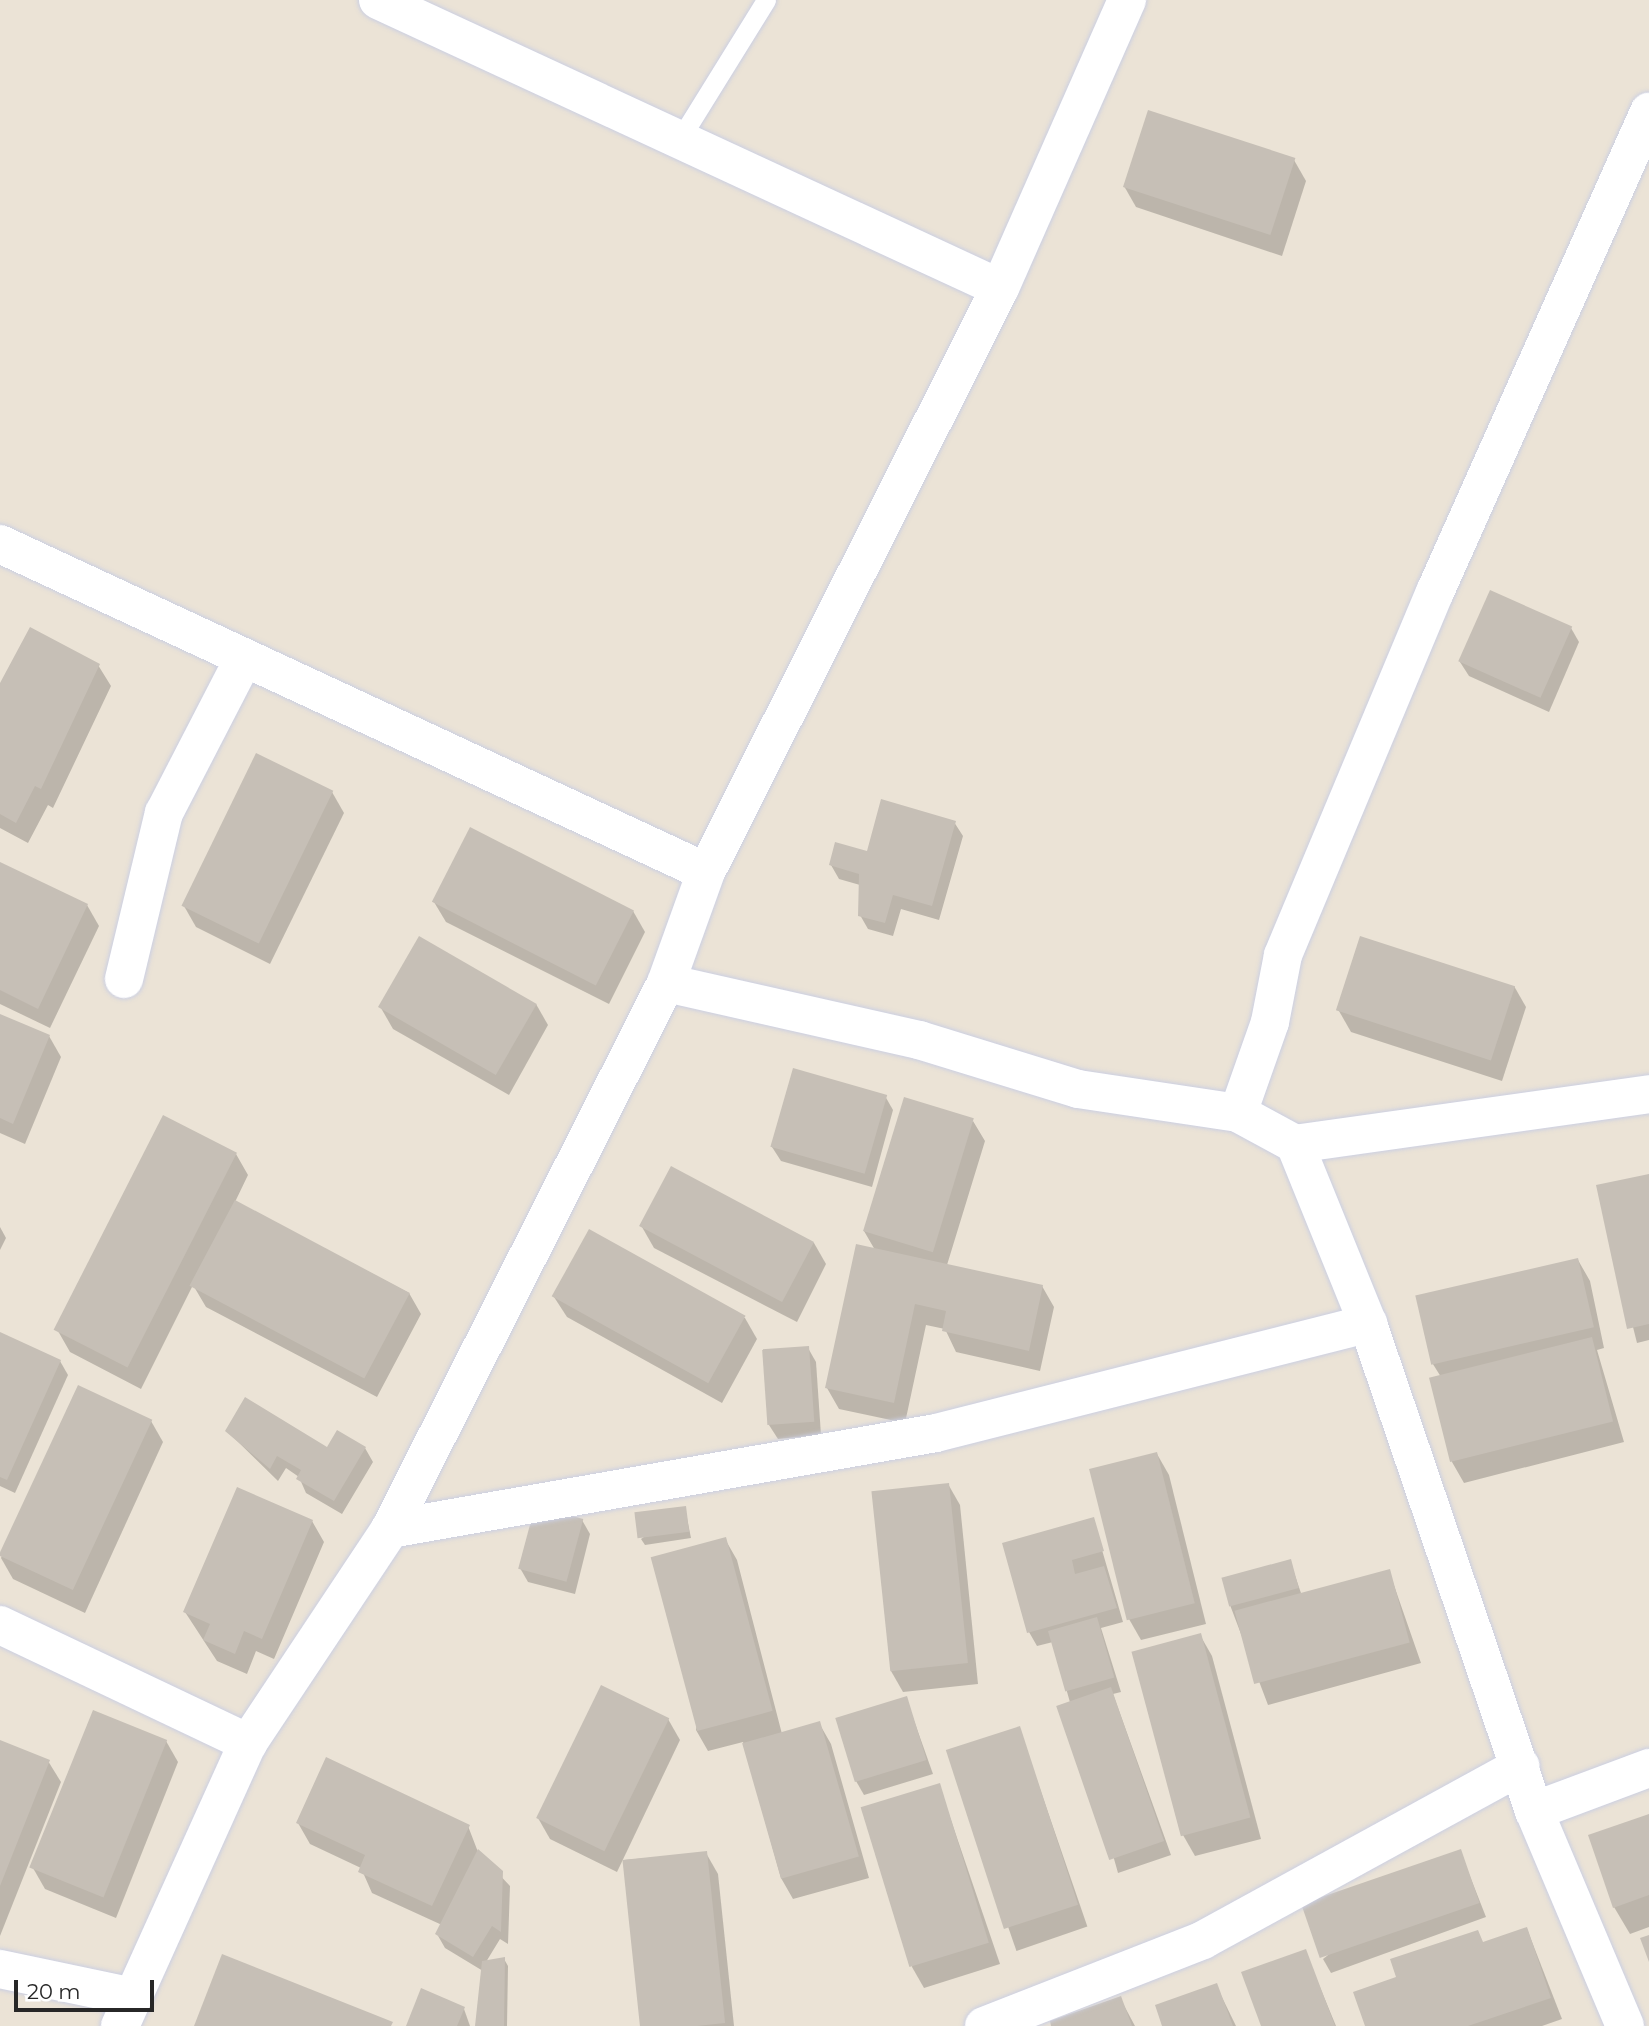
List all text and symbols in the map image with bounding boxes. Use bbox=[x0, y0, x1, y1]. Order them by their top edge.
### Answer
scale bar bbox=[18, 1966, 158, 2010]
text: 20 m bbox=[27, 1979, 81, 2004]

